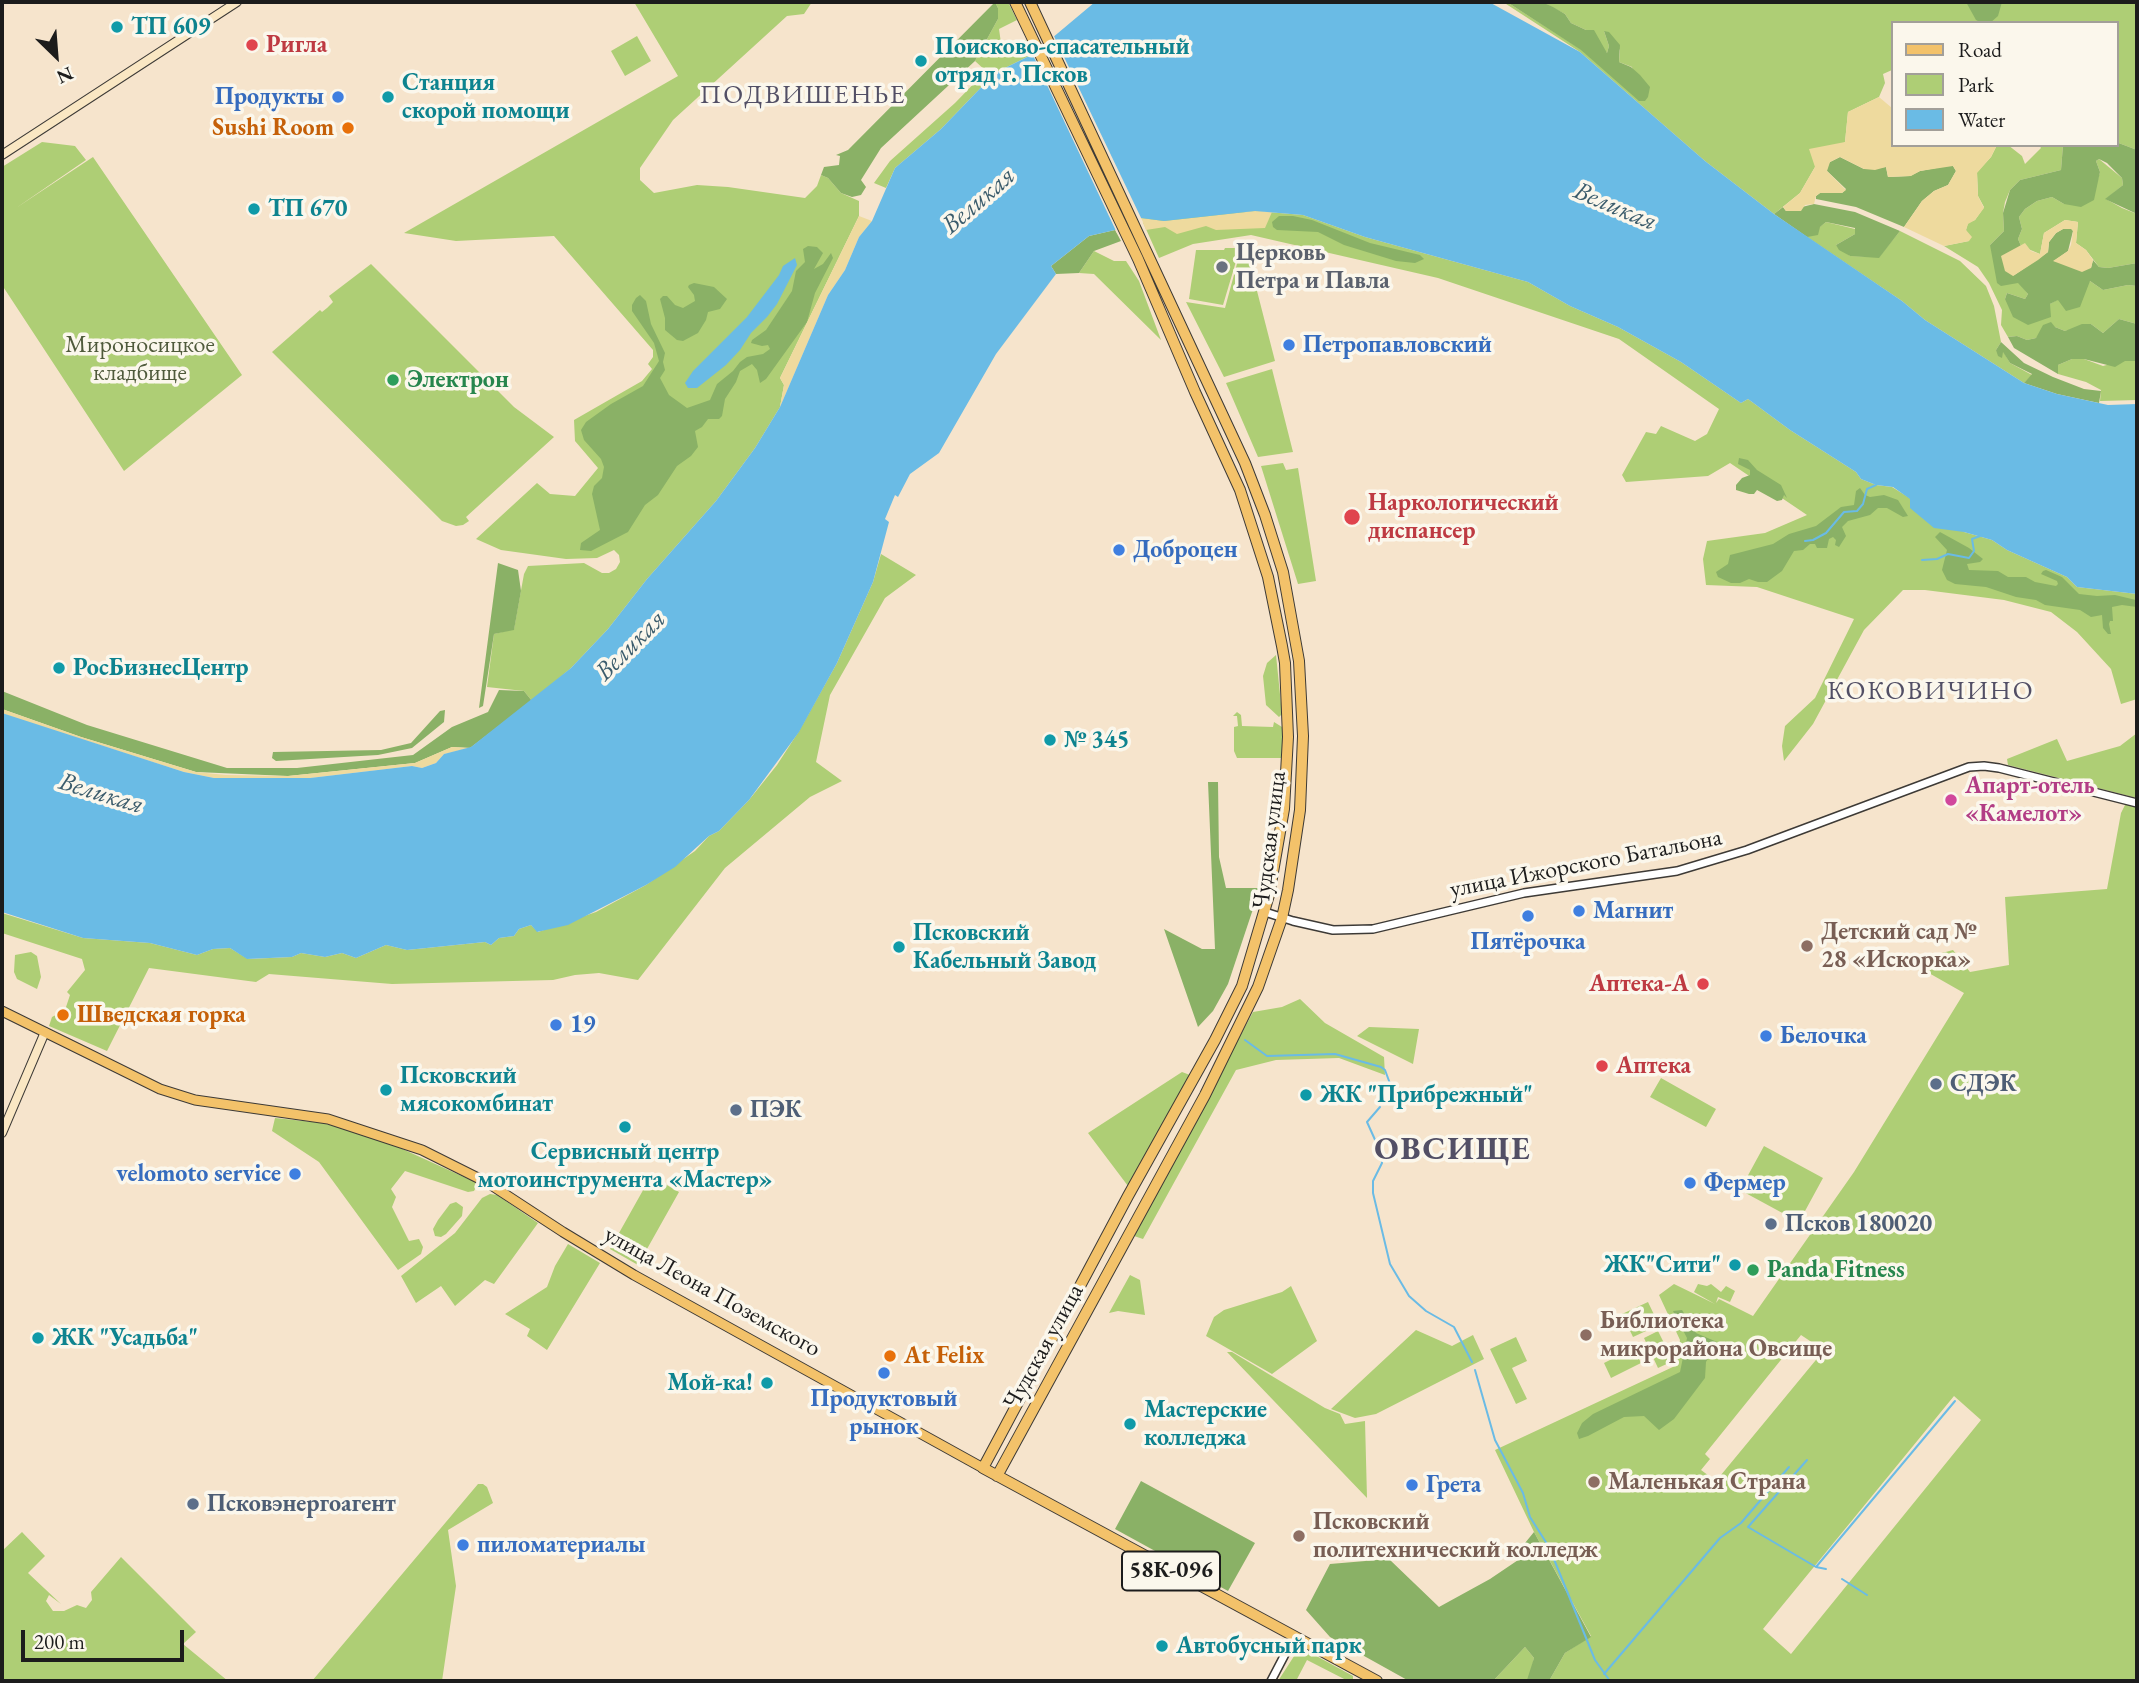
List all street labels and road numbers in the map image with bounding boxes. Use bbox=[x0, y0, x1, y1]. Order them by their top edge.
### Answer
street label: Чудская улица bbox=[1247, 769, 1293, 911]
street label: улица Ижорского Батальона bbox=[1448, 823, 1724, 905]
street label: улица Леона Поземского bbox=[599, 1220, 825, 1364]
street label: Чудская улица bbox=[998, 1279, 1090, 1415]
road number: 58К-096 bbox=[1122, 1552, 1220, 1590]

